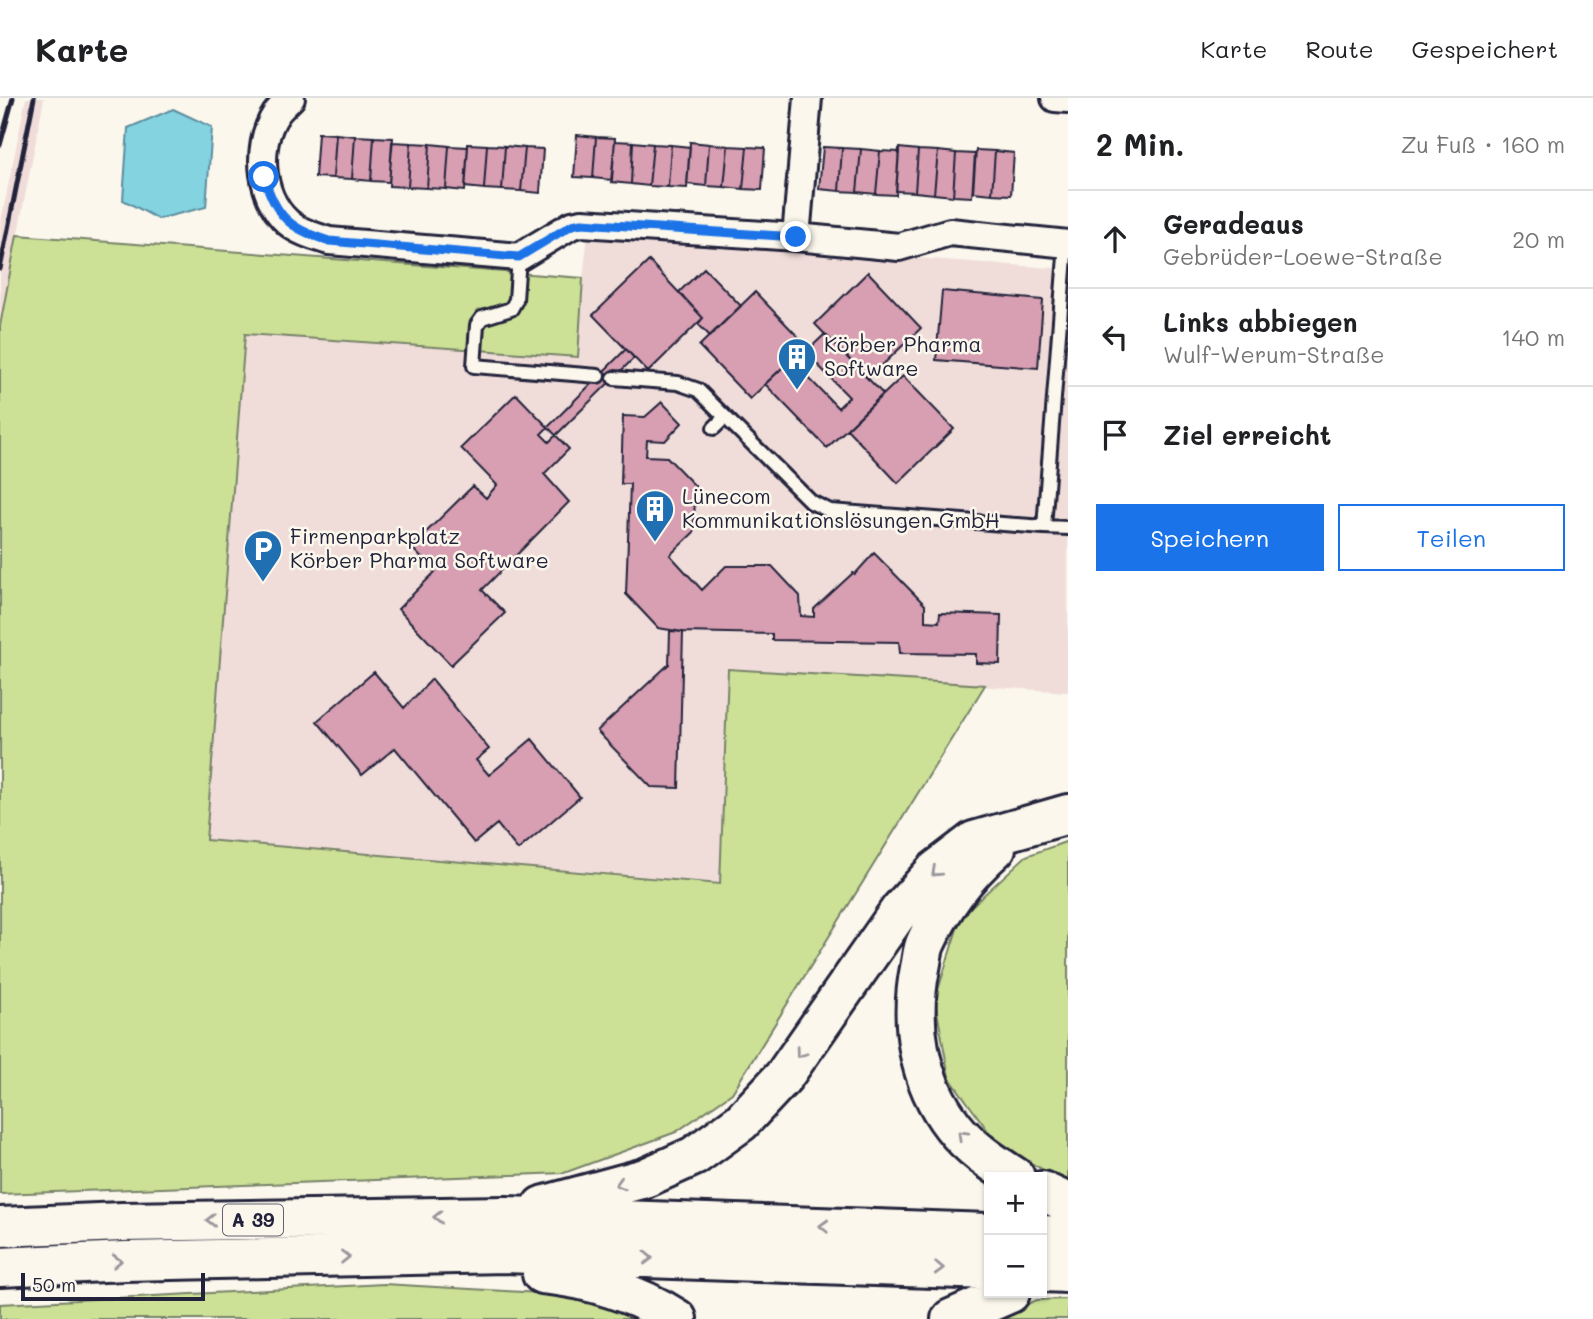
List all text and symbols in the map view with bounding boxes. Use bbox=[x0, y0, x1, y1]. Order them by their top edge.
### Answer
text: Karte bbox=[35, 27, 129, 70]
text: Karte bbox=[1200, 33, 1267, 64]
text: Route bbox=[1305, 33, 1374, 64]
text: Gespeichert bbox=[1412, 33, 1558, 64]
text: 2 Min. bbox=[1096, 124, 1184, 164]
text: Zu Fuß · 160 m bbox=[1401, 129, 1565, 159]
route start bbox=[248, 161, 279, 192]
text: Geradeaus bbox=[1163, 207, 1304, 241]
icon: ahead bbox=[1096, 220, 1134, 258]
route end bbox=[780, 221, 811, 252]
text: 20 m bbox=[1512, 224, 1565, 254]
text: Gebrüder-Loewe-Straße bbox=[1163, 241, 1443, 271]
text: Links abbiegen bbox=[1163, 305, 1358, 339]
icon: left bbox=[1096, 318, 1134, 356]
text: 140 m bbox=[1501, 322, 1565, 352]
place label: Körber Pharma Software bbox=[824, 330, 982, 381]
building icon: Körber Pharma Software bbox=[776, 336, 818, 391]
text: Wulf-Werum-Straße bbox=[1163, 339, 1385, 369]
icon: arrive bbox=[1096, 416, 1134, 454]
text: Ziel erreicht bbox=[1163, 418, 1331, 452]
place label: Lünecom Kommunikationslösungen GmbH bbox=[682, 482, 1000, 533]
building icon: Lünecom Kommunikationslösungen GmbH bbox=[634, 488, 676, 543]
button: Speichern bbox=[1096, 504, 1324, 571]
button: Teilen bbox=[1338, 504, 1565, 571]
place label: Firmenparkplatz Körber Pharma Software bbox=[290, 522, 549, 573]
parking icon: Firmenparkplatz Körber Pharma Software bbox=[242, 528, 284, 583]
one-way arrow bbox=[931, 863, 944, 876]
one-way arrow bbox=[796, 1045, 808, 1058]
one-way arrow bbox=[957, 1131, 970, 1144]
map controls bbox=[984, 1172, 1047, 1298]
button: + bbox=[984, 1172, 1047, 1235]
one-way arrow bbox=[615, 1176, 627, 1191]
road number: A 39 bbox=[223, 1204, 283, 1236]
one-way arrow bbox=[432, 1209, 443, 1225]
one-way arrow bbox=[205, 1213, 216, 1228]
one-way arrow bbox=[818, 1218, 829, 1233]
button: − bbox=[984, 1235, 1047, 1298]
one-way arrow bbox=[340, 1249, 350, 1265]
one-way arrow bbox=[643, 1251, 654, 1266]
one-way arrow bbox=[112, 1254, 123, 1269]
one-way arrow bbox=[934, 1261, 945, 1276]
scale bar bbox=[21, 1270, 205, 1302]
text: 50 m bbox=[32, 1272, 76, 1297]

